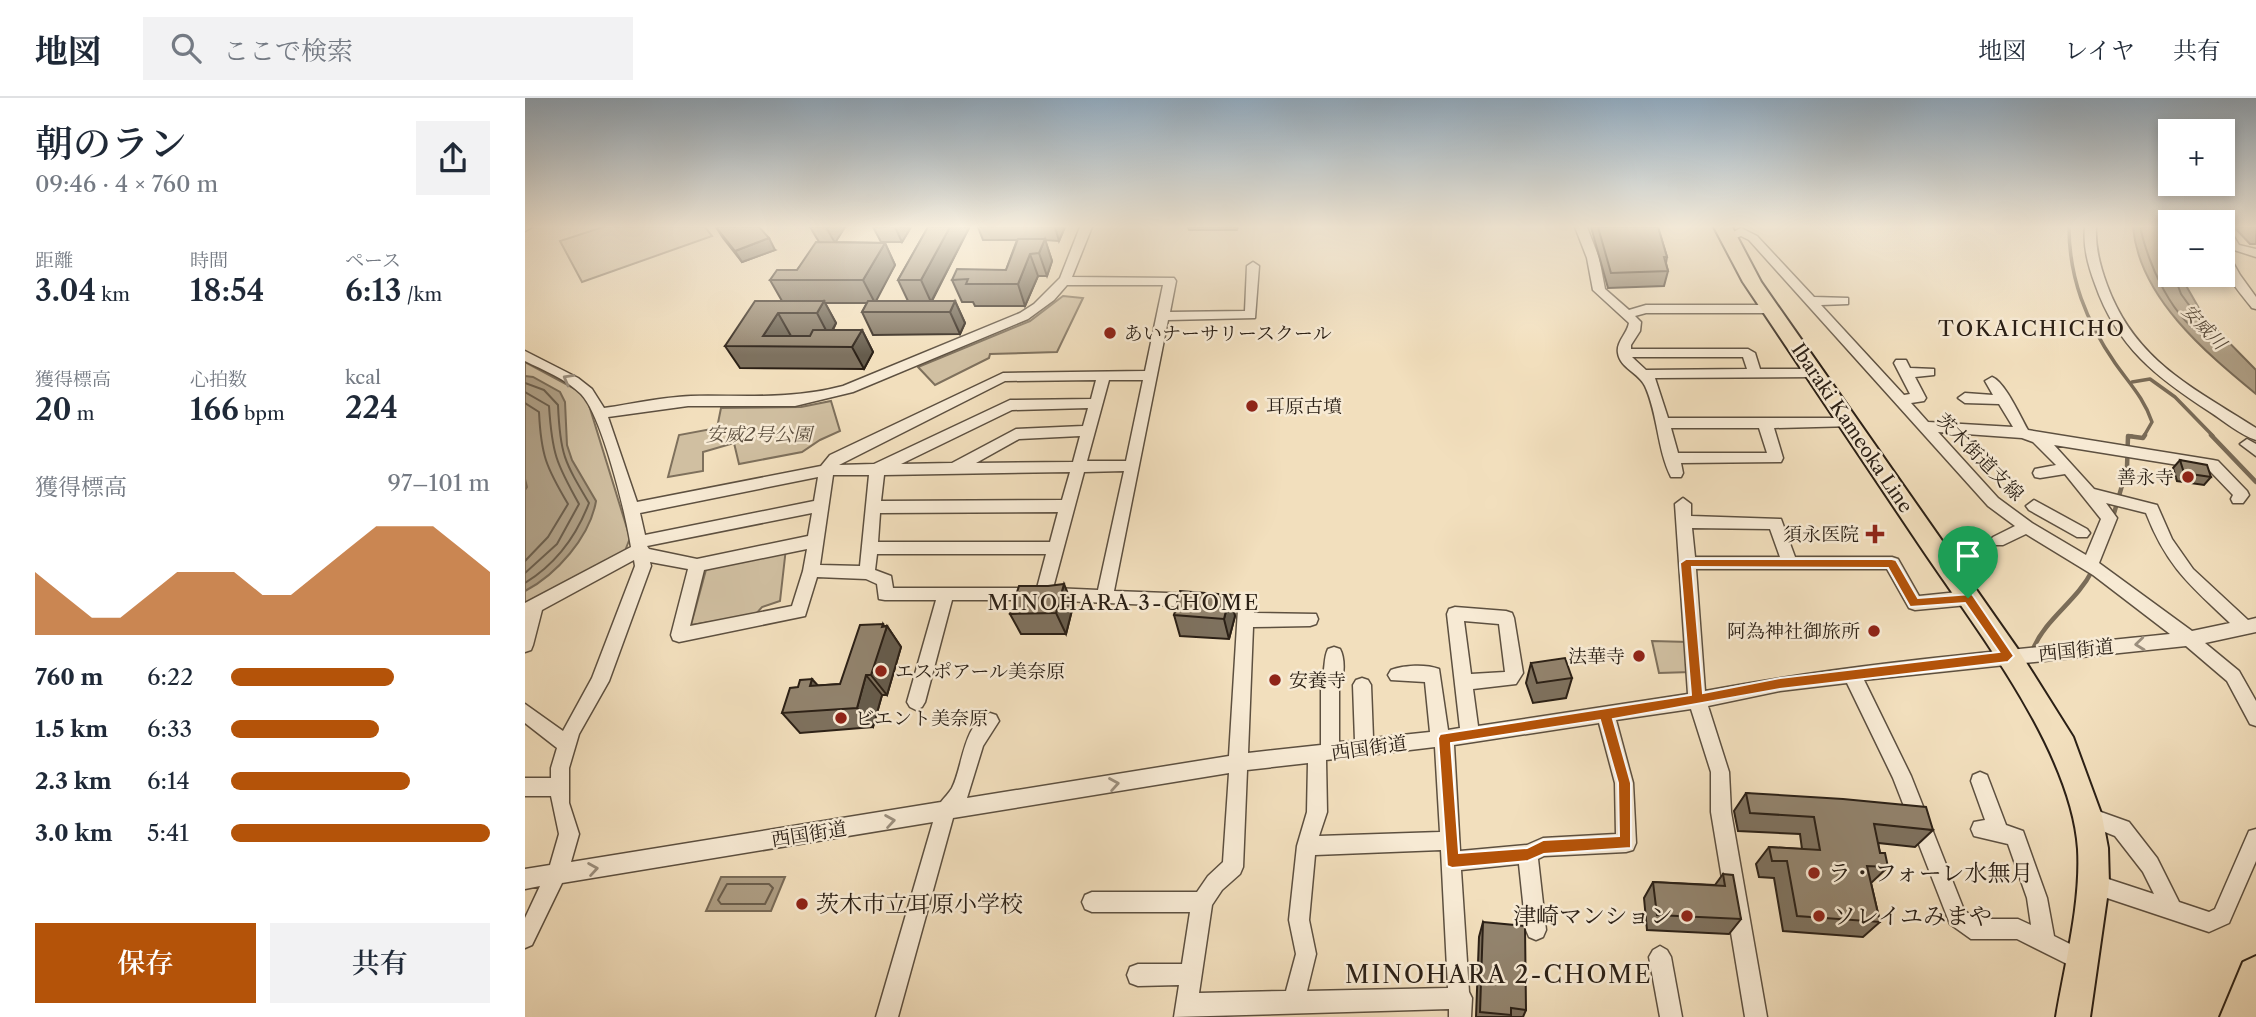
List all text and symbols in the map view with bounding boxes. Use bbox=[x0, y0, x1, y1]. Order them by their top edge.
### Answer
search box bbox=[143, 17, 633, 80]
icon: search bbox=[167, 29, 205, 67]
text: 地図 bbox=[35, 31, 101, 72]
text: ここで検索 bbox=[223, 35, 353, 67]
text: 地図 bbox=[1978, 36, 2026, 65]
text: レイヤ bbox=[2064, 36, 2135, 65]
text: 共有 bbox=[2173, 36, 2221, 65]
map controls bbox=[2158, 119, 2235, 287]
button: + bbox=[2158, 119, 2235, 196]
text: 朝のラン bbox=[35, 120, 187, 167]
button: share bbox=[416, 121, 490, 195]
text: 09:46 · 4 × 760 m bbox=[35, 170, 218, 198]
button: − bbox=[2158, 210, 2235, 287]
text: 距離 bbox=[35, 249, 73, 272]
text: 時間 bbox=[190, 249, 228, 272]
text: ペース bbox=[345, 249, 401, 272]
text: 3.04 bbox=[35, 272, 96, 309]
text: 18:54 bbox=[190, 272, 264, 309]
text: 6:13 bbox=[345, 272, 402, 309]
text: km bbox=[96, 283, 130, 306]
text: /km bbox=[402, 283, 442, 306]
water label: 安威川 bbox=[2177, 300, 2232, 356]
district label: TOKAICHICHO bbox=[1938, 316, 2126, 341]
place label: あいナーサリースクール bbox=[1124, 322, 1332, 345]
marker: あいナーサリースクール bbox=[1102, 325, 1118, 341]
street label: Ibaraki Kameoka Line bbox=[1787, 339, 1917, 517]
text: kcal bbox=[345, 366, 381, 389]
text: 獲得標高 bbox=[35, 368, 111, 391]
text: 心拍数 bbox=[190, 368, 247, 391]
one-way arrow bbox=[562, 374, 575, 387]
text: 224 bbox=[345, 389, 398, 426]
text: 20 bbox=[35, 391, 72, 428]
text: 166 bbox=[190, 391, 239, 428]
place label: 耳原古墳 bbox=[1266, 395, 1342, 418]
marker: 耳原古墳 bbox=[1244, 398, 1260, 414]
text: m bbox=[72, 402, 94, 425]
text: bpm bbox=[239, 402, 285, 425]
street label: 茨木街道支線 bbox=[1932, 409, 2028, 505]
park label: 安威2号公園 bbox=[706, 423, 815, 446]
place label: 善永寺 bbox=[2117, 466, 2174, 489]
text: 97–101 m bbox=[387, 469, 490, 497]
marker: 善永寺 bbox=[2180, 469, 2196, 485]
text: 獲得標高 bbox=[35, 473, 127, 501]
place label: 須永医院 bbox=[1783, 523, 1859, 546]
marker: 須永医院 bbox=[1865, 524, 1885, 544]
pin bbox=[1938, 526, 1998, 598]
icon: arrive bbox=[1949, 537, 1987, 575]
district label: MINOHARA 3-CHOME bbox=[988, 590, 1260, 615]
place label: 阿為神社御旅所 bbox=[1727, 620, 1860, 643]
marker: 阿為神社御旅所 bbox=[1866, 623, 1882, 639]
street label: 西国街道 bbox=[2037, 635, 2115, 665]
one-way arrow bbox=[2135, 636, 2146, 651]
place label: 法華寺 bbox=[1568, 645, 1625, 668]
marker: 法華寺 bbox=[1631, 648, 1647, 664]
place label: エスポアール美奈原 bbox=[895, 660, 1065, 683]
text: 760 m bbox=[35, 663, 104, 691]
text: 6:22 bbox=[147, 663, 193, 691]
marker: エスポアール美奈原 bbox=[873, 663, 889, 679]
place label: 安養寺 bbox=[1289, 669, 1346, 692]
marker: 安養寺 bbox=[1267, 672, 1283, 688]
place label: ビエント美奈原 bbox=[855, 707, 988, 730]
marker: ビエント美奈原 bbox=[833, 710, 849, 726]
text: 1.5 km bbox=[35, 715, 108, 743]
text: 6:33 bbox=[147, 715, 192, 743]
street label: 西国街道 bbox=[1330, 731, 1408, 765]
text: 2.3 km bbox=[35, 767, 112, 795]
text: 6:14 bbox=[147, 767, 190, 795]
one-way arrow bbox=[1108, 777, 1120, 792]
one-way arrow bbox=[884, 814, 896, 829]
street label: 西国街道 bbox=[770, 817, 848, 851]
text: 3.0 km bbox=[35, 819, 113, 847]
text: 5:41 bbox=[147, 819, 189, 847]
place label: ラ・フォーレ水無月 bbox=[1828, 859, 2033, 887]
one-way arrow bbox=[587, 862, 598, 877]
marker: ラ・フォーレ水無月 bbox=[1806, 865, 1822, 881]
place label: 茨木市立耳原小学校 bbox=[816, 890, 1023, 918]
marker: 茨木市立耳原小学校 bbox=[794, 896, 810, 912]
place label: 津崎マンション bbox=[1513, 902, 1673, 930]
place label: ソレイユみまや bbox=[1833, 902, 1992, 930]
marker: 津崎マンション bbox=[1679, 908, 1695, 924]
marker: ソレイユみまや bbox=[1811, 908, 1827, 924]
button: 保存 bbox=[35, 923, 256, 1003]
button: 共有 bbox=[270, 923, 490, 1003]
district label: MINOHARA 2-CHOME bbox=[1345, 960, 1653, 989]

